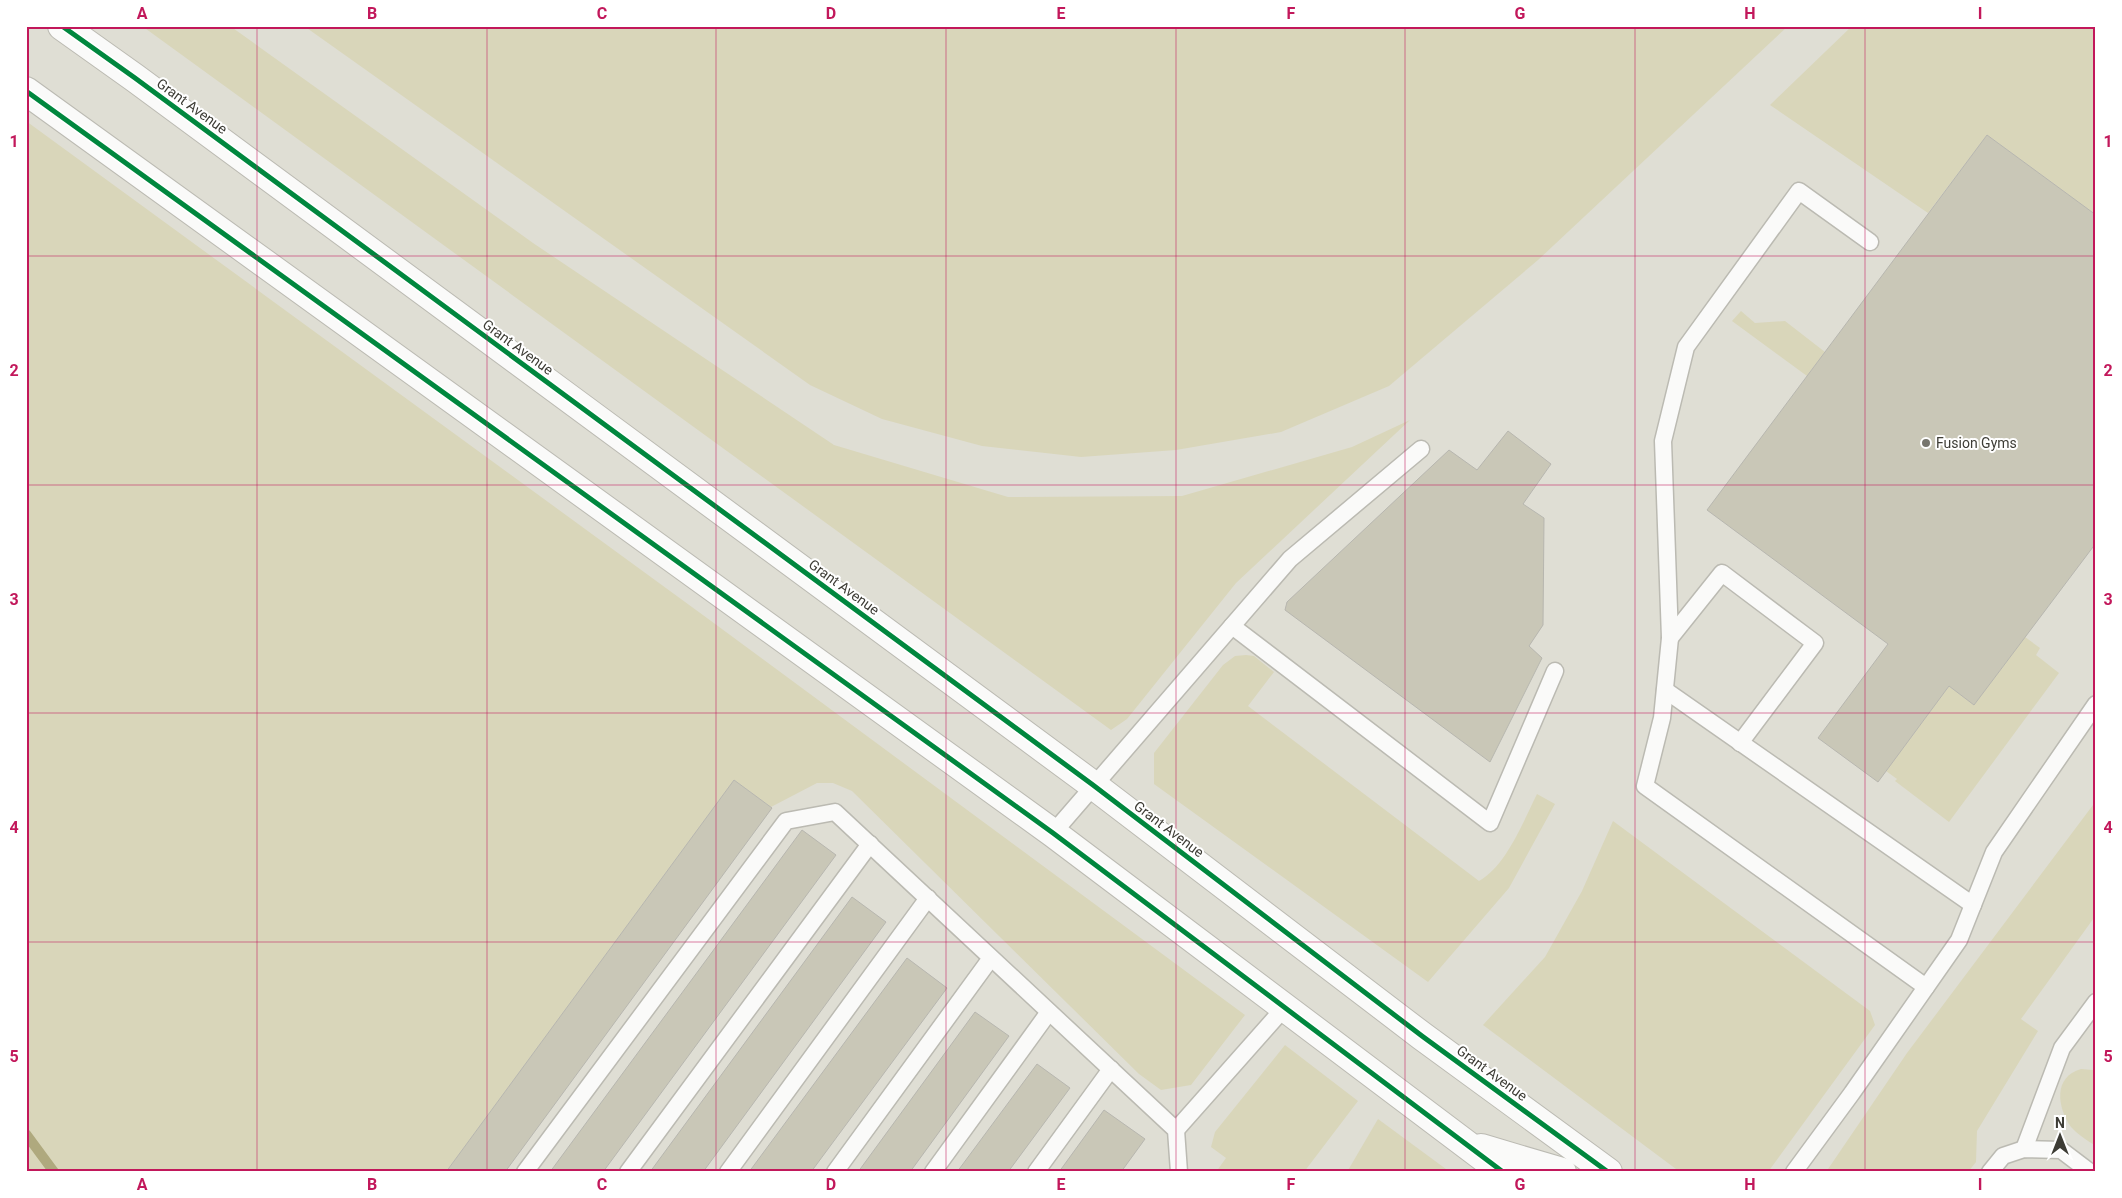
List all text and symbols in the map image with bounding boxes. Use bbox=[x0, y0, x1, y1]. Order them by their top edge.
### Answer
text: A bbox=[137, 4, 148, 23]
text: B bbox=[367, 4, 377, 23]
text: C bbox=[597, 4, 607, 23]
text: D bbox=[826, 4, 836, 23]
text: E bbox=[1057, 4, 1066, 23]
text: F bbox=[1287, 4, 1296, 23]
text: G bbox=[1515, 4, 1526, 23]
text: H bbox=[1744, 4, 1756, 23]
text: I bbox=[1978, 4, 1982, 23]
street label: Grant Avenue bbox=[154, 75, 230, 137]
text: 1 bbox=[9, 132, 19, 151]
text: 1 bbox=[2103, 132, 2113, 151]
street label: Grant Avenue bbox=[480, 316, 556, 378]
text: 2 bbox=[9, 361, 19, 380]
text: 2 bbox=[2103, 361, 2113, 380]
place label: Fusion Gyms bbox=[1936, 435, 2017, 451]
marker: Fusion Gyms bbox=[1920, 437, 1932, 449]
street label: Grant Avenue bbox=[806, 556, 882, 618]
text: 3 bbox=[9, 590, 19, 609]
text: 3 bbox=[2103, 590, 2113, 609]
street label: Grant Avenue bbox=[1131, 798, 1207, 860]
text: 4 bbox=[9, 818, 19, 837]
text: 4 bbox=[2103, 818, 2113, 837]
street label: Grant Avenue bbox=[1454, 1042, 1530, 1104]
text: 5 bbox=[9, 1047, 19, 1066]
text: 5 bbox=[2103, 1047, 2113, 1066]
north arrow bbox=[2034, 1110, 2084, 1160]
text: N bbox=[2055, 1115, 2065, 1131]
text: A bbox=[137, 1175, 148, 1194]
text: B bbox=[367, 1175, 377, 1194]
text: C bbox=[597, 1175, 607, 1194]
text: D bbox=[826, 1175, 836, 1194]
text: E bbox=[1057, 1175, 1066, 1194]
text: F bbox=[1287, 1175, 1296, 1194]
text: G bbox=[1515, 1175, 1526, 1194]
text: H bbox=[1744, 1175, 1756, 1194]
text: I bbox=[1978, 1175, 1982, 1194]

